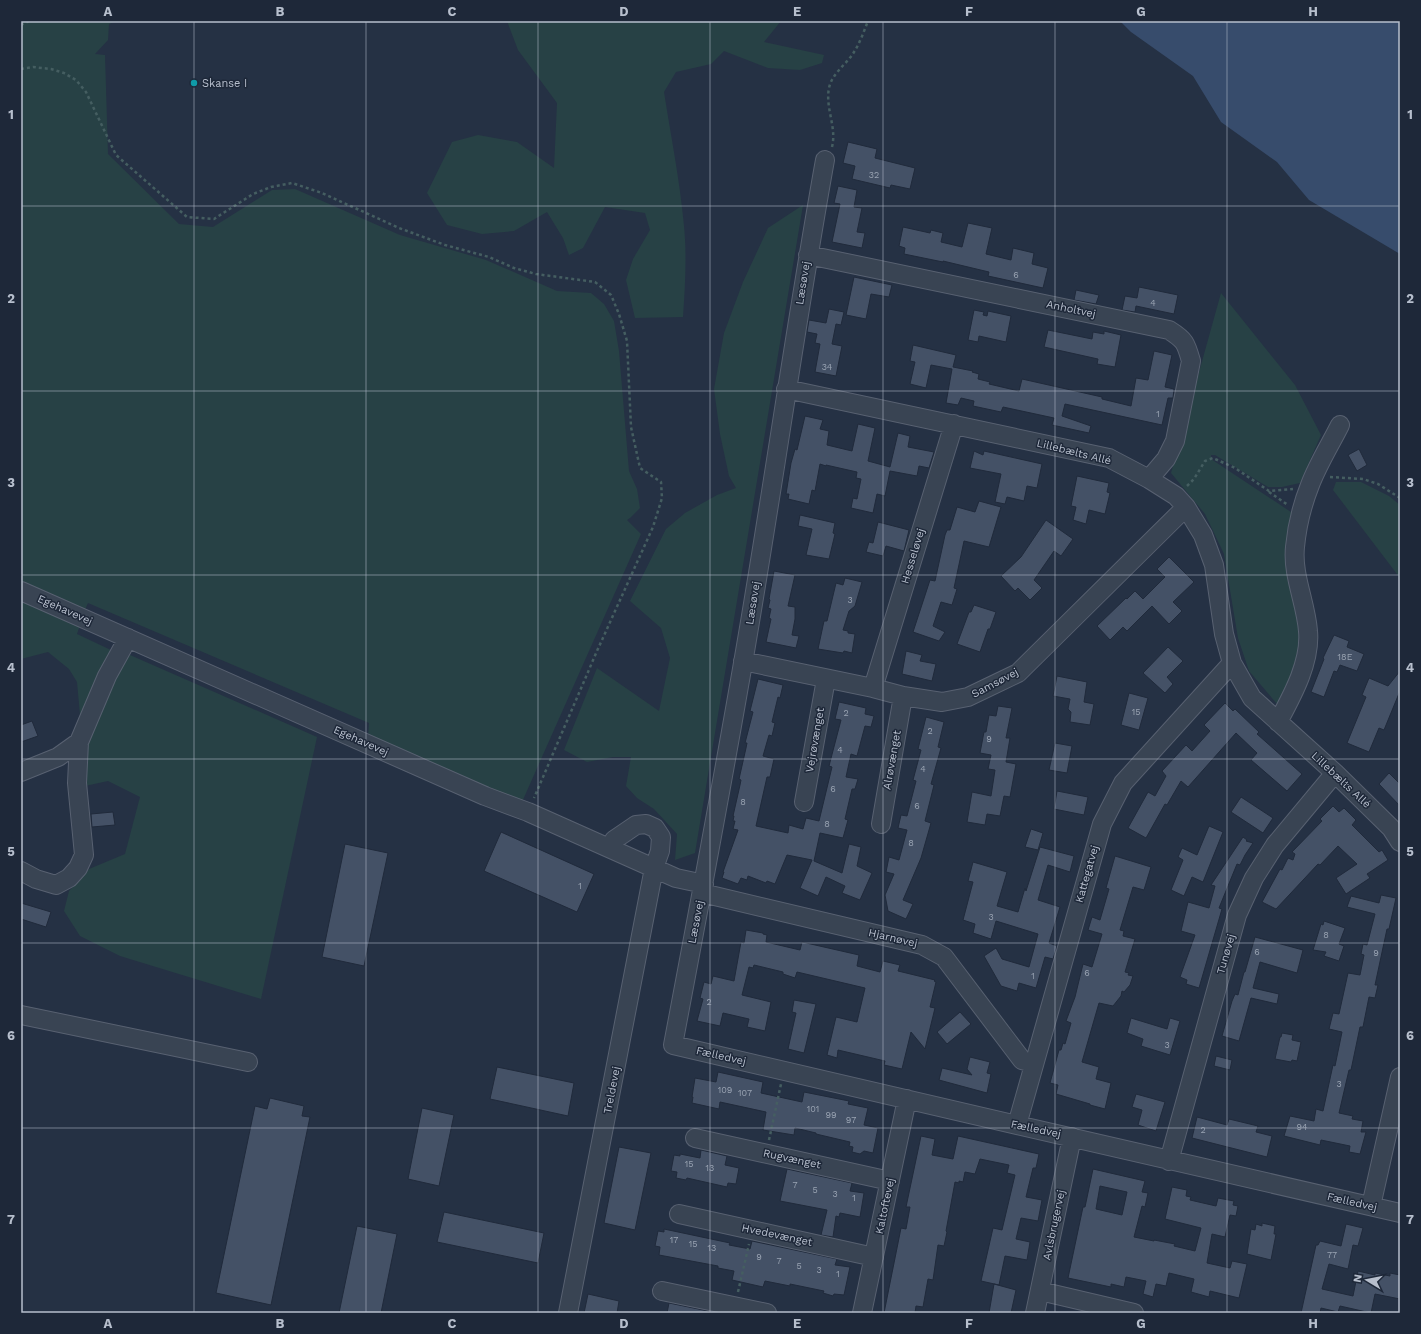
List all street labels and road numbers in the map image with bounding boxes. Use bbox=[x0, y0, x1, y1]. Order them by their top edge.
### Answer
street label: Læsøvej bbox=[793, 260, 813, 306]
street label: Anholtvej bbox=[1045, 297, 1097, 321]
street label: Lillebælts Allé bbox=[1035, 436, 1113, 468]
street label: Hesseløvej bbox=[898, 527, 928, 585]
street label: Læsøvej bbox=[743, 580, 763, 626]
street label: Egehavevej bbox=[35, 592, 95, 628]
street label: Samsøvej bbox=[969, 665, 1021, 701]
street label: Vejrøvænget bbox=[803, 706, 827, 773]
street label: Egehavevej bbox=[331, 723, 391, 759]
street label: Alrøvænget bbox=[880, 729, 904, 791]
street label: Lillebælts Allé bbox=[1309, 749, 1373, 811]
street label: Kattegatvej bbox=[1073, 844, 1101, 904]
street label: Læsøvej bbox=[685, 899, 707, 945]
street label: Hjarnøvej bbox=[867, 926, 919, 950]
street label: Tunøvej bbox=[1214, 932, 1238, 976]
street label: Fælledvej bbox=[695, 1044, 747, 1068]
street label: Treldevej bbox=[601, 1065, 623, 1115]
street label: Fælledvej bbox=[1010, 1117, 1062, 1141]
street label: Rugvænget bbox=[762, 1147, 822, 1172]
street label: Kaltoftevej bbox=[873, 1177, 897, 1235]
street label: Avlsbrugervej bbox=[1040, 1189, 1068, 1261]
street label: Fælledvej bbox=[1326, 1190, 1378, 1214]
street label: Hvedevænget bbox=[740, 1221, 814, 1249]

